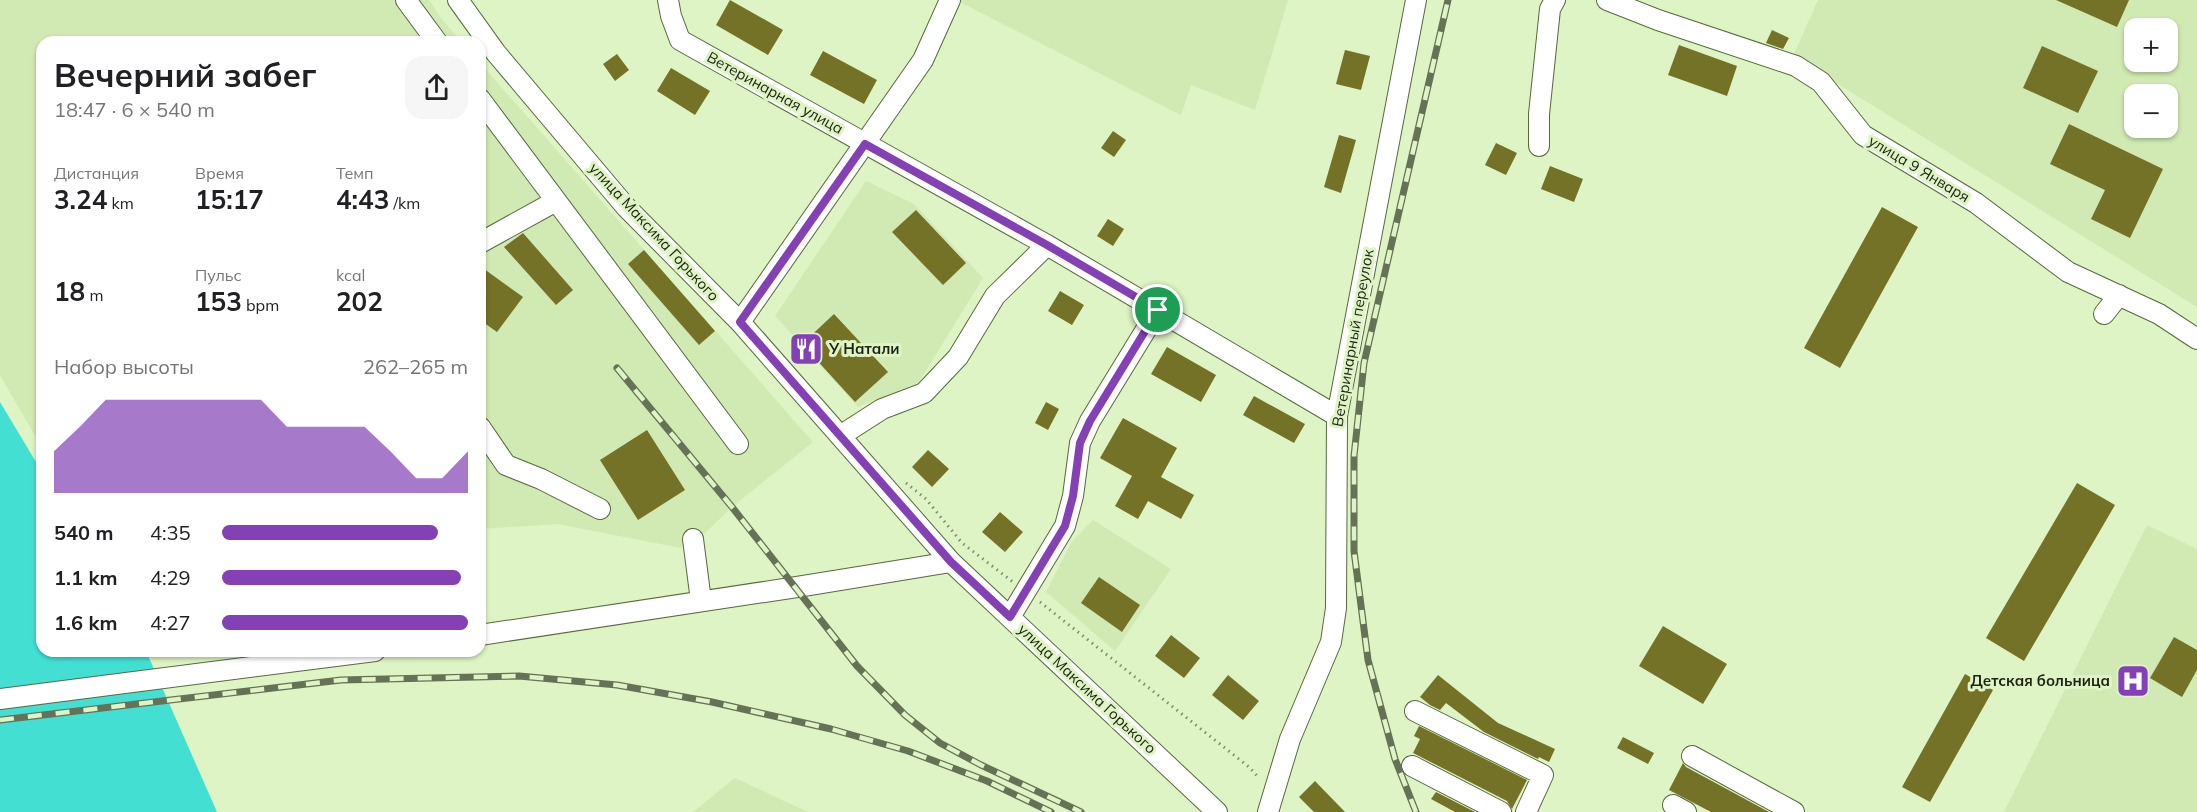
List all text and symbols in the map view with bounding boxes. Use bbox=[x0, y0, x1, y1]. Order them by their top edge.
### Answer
map controls bbox=[2124, 18, 2178, 138]
button: + bbox=[2124, 18, 2178, 72]
street label: Ветеринарная улица bbox=[704, 47, 847, 138]
text: Вечерний забег bbox=[54, 54, 316, 95]
button: share bbox=[405, 56, 468, 119]
button: − bbox=[2124, 84, 2178, 138]
text: 18:47 · 6 × 540 m bbox=[54, 97, 215, 122]
street label: улица 9 Января bbox=[1865, 131, 1973, 206]
street label: улица Максима Горького bbox=[585, 159, 723, 305]
text: Дистанция bbox=[54, 163, 139, 183]
text: Время bbox=[195, 163, 244, 183]
text: Темп bbox=[336, 163, 374, 183]
text: 3.24 bbox=[54, 183, 107, 216]
text: 15:17 bbox=[195, 183, 264, 216]
text: 4:43 bbox=[336, 183, 389, 216]
text: km bbox=[107, 193, 134, 213]
text: /km bbox=[389, 193, 420, 213]
street label: Ветеринарный переулок bbox=[1328, 247, 1378, 428]
text: Пульс bbox=[195, 265, 242, 285]
text: kcal bbox=[336, 265, 365, 285]
text: 18 bbox=[54, 275, 85, 308]
pin bbox=[1132, 284, 1183, 335]
text: m bbox=[85, 285, 103, 305]
text: 153 bbox=[195, 285, 242, 318]
text: 202 bbox=[336, 285, 383, 318]
icon: arrive bbox=[1141, 293, 1174, 326]
text: bpm bbox=[242, 295, 279, 315]
restaurant icon: У Натали bbox=[788, 331, 824, 367]
place label: У Натали bbox=[828, 339, 900, 358]
text: Набор высоты bbox=[54, 354, 194, 379]
text: 262–265 m bbox=[363, 354, 468, 379]
text: 540 m bbox=[54, 520, 113, 545]
text: 4:35 bbox=[150, 520, 191, 545]
text: 1.1 km bbox=[54, 565, 117, 590]
text: 4:29 bbox=[150, 565, 191, 590]
text: 1.6 km bbox=[54, 610, 117, 635]
text: 4:27 bbox=[150, 610, 191, 635]
street label: улица Максима Горького bbox=[1014, 620, 1160, 758]
hospital icon: Детская больница bbox=[2115, 663, 2151, 699]
place label: Детская больница bbox=[1970, 671, 2110, 690]

